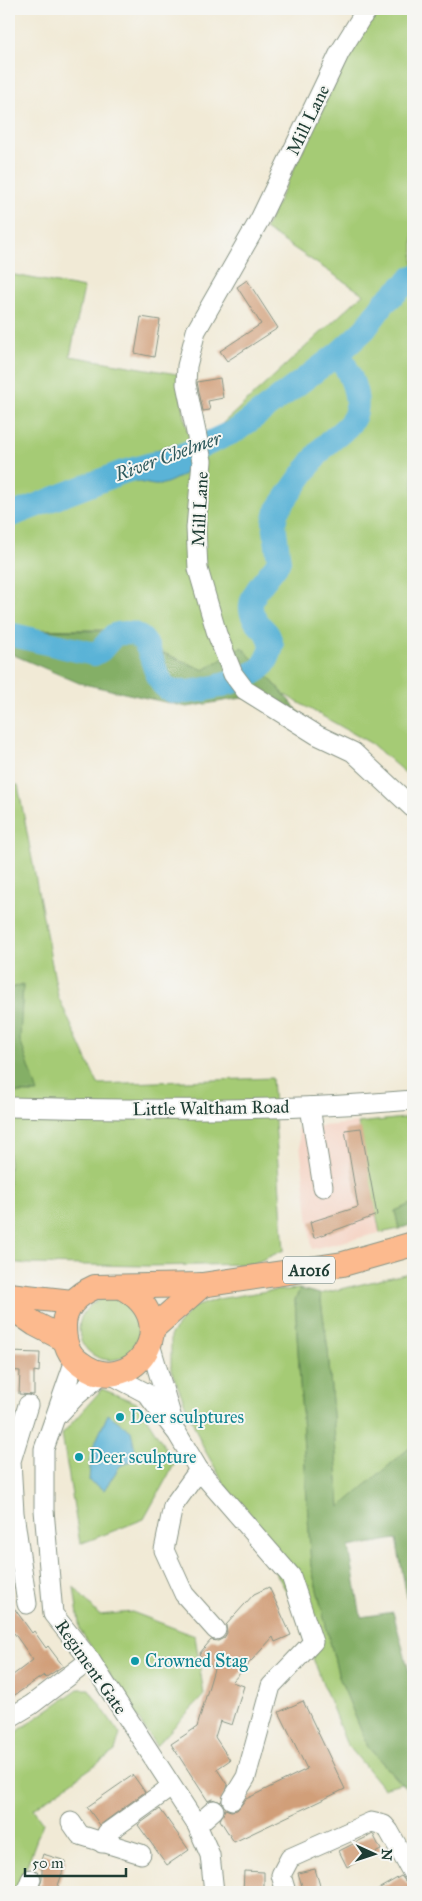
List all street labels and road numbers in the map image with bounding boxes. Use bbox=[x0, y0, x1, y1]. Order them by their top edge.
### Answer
street label: Mill Lane bbox=[282, 81, 334, 159]
street label: Mill Lane bbox=[187, 471, 213, 547]
street label: Little Waltham Road bbox=[132, 1096, 290, 1120]
road number: A1016 bbox=[283, 1256, 335, 1284]
street label: Regiment Gate bbox=[49, 1615, 132, 1719]

